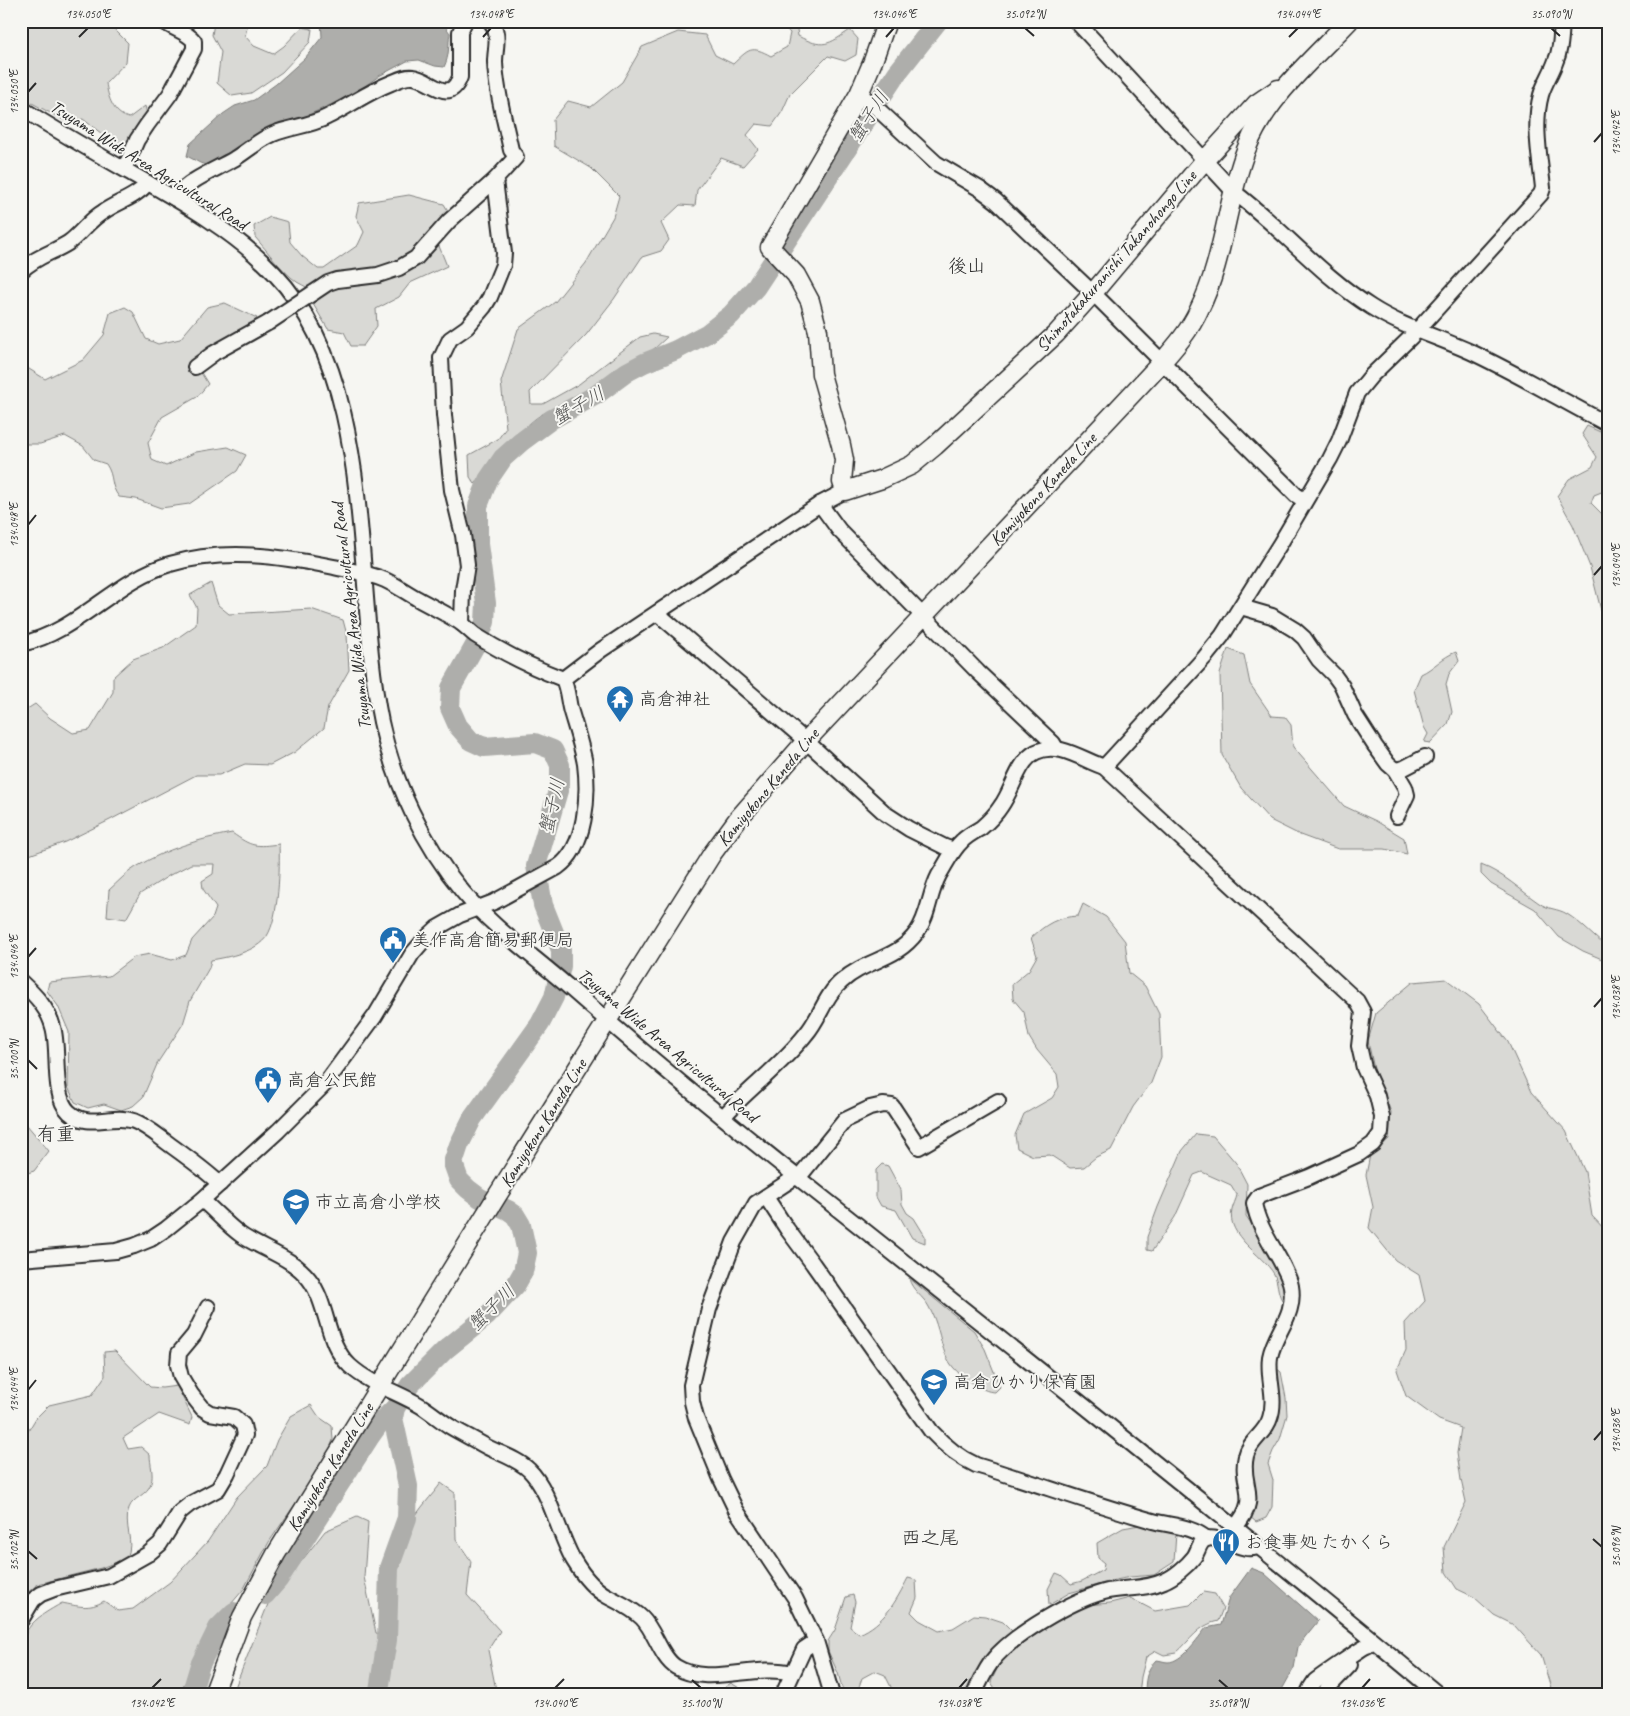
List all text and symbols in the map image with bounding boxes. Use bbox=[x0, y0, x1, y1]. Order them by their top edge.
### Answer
text: 134.050°E bbox=[66, 6, 112, 22]
text: 134.048°E bbox=[469, 6, 515, 22]
text: 134.046°E bbox=[872, 6, 918, 22]
text: 35.092°N bbox=[1005, 6, 1047, 22]
text: 134.044°E bbox=[1276, 6, 1322, 22]
text: 35.090°N bbox=[1531, 6, 1573, 22]
text: 134.050°E bbox=[6, 68, 22, 114]
water label: 蟹子川 bbox=[843, 86, 894, 147]
street label: Tsuyama Wide Area Agricultural Road bbox=[46, 95, 254, 236]
text: 134.042°E bbox=[1608, 109, 1624, 155]
street label: Shimotakakuranishi Takanohongo Line bbox=[1031, 165, 1202, 357]
district label: 後山 bbox=[948, 254, 986, 278]
water label: 蟹子川 bbox=[548, 381, 609, 431]
street label: Kamiyokono Kaneda Line bbox=[985, 427, 1102, 550]
street label: Tsuyama Wide Area Agricultural Road bbox=[326, 498, 376, 731]
text: 134.048°E bbox=[6, 501, 22, 547]
text: 134.040°E bbox=[1608, 542, 1624, 588]
temple icon: 高倉神社 bbox=[605, 684, 635, 723]
place label: 高倉神社 bbox=[639, 688, 711, 710]
street label: Kamiyokono Kaneda Line bbox=[712, 723, 824, 850]
water label: 蟹子川 bbox=[534, 776, 570, 837]
public building icon: 美作高倉簡易郵便局 bbox=[378, 925, 408, 964]
place label: 美作高倉簡易郵便局 bbox=[412, 929, 574, 951]
text: 134.046°E bbox=[6, 933, 22, 979]
street label: Tsuyama Wide Area Agricultural Road bbox=[573, 963, 765, 1129]
text: 134.038°E bbox=[1608, 974, 1624, 1020]
text: 35.100°N bbox=[6, 1038, 22, 1080]
street label: Kamiyokono Kaneda Line bbox=[495, 1054, 592, 1191]
public building icon: 高倉公民館 bbox=[253, 1065, 283, 1104]
place label: 高倉公民館 bbox=[287, 1069, 377, 1091]
district label: 有重 bbox=[37, 1122, 75, 1146]
school or university icon: 市立高倉小学校 bbox=[281, 1187, 311, 1226]
place label: 市立高倉小学校 bbox=[315, 1191, 441, 1213]
water label: 蟹子川 bbox=[463, 1279, 520, 1336]
text: 134.044°E bbox=[6, 1366, 22, 1412]
school or university icon: 高倉ひかり保育園 bbox=[919, 1367, 949, 1406]
place label: 高倉ひかり保育園 bbox=[953, 1371, 1097, 1393]
street label: Kamiyokono Kaneda Line bbox=[282, 1398, 379, 1535]
text: 134.036°E bbox=[1608, 1407, 1624, 1453]
text: 35.096°N bbox=[1608, 1525, 1624, 1567]
district label: 西之尾 bbox=[901, 1526, 959, 1550]
restaurant icon: お食事処 たかくら bbox=[1211, 1527, 1241, 1566]
text: 35.102°N bbox=[6, 1529, 22, 1571]
place label: お食事処 たかくら bbox=[1245, 1531, 1393, 1553]
text: 134.042°E bbox=[130, 1695, 176, 1711]
text: 134.040°E bbox=[533, 1695, 579, 1711]
text: 35.100°N bbox=[681, 1695, 723, 1711]
text: 134.038°E bbox=[937, 1695, 983, 1711]
text: 35.098°N bbox=[1208, 1695, 1250, 1711]
text: 134.036°E bbox=[1340, 1695, 1386, 1711]

